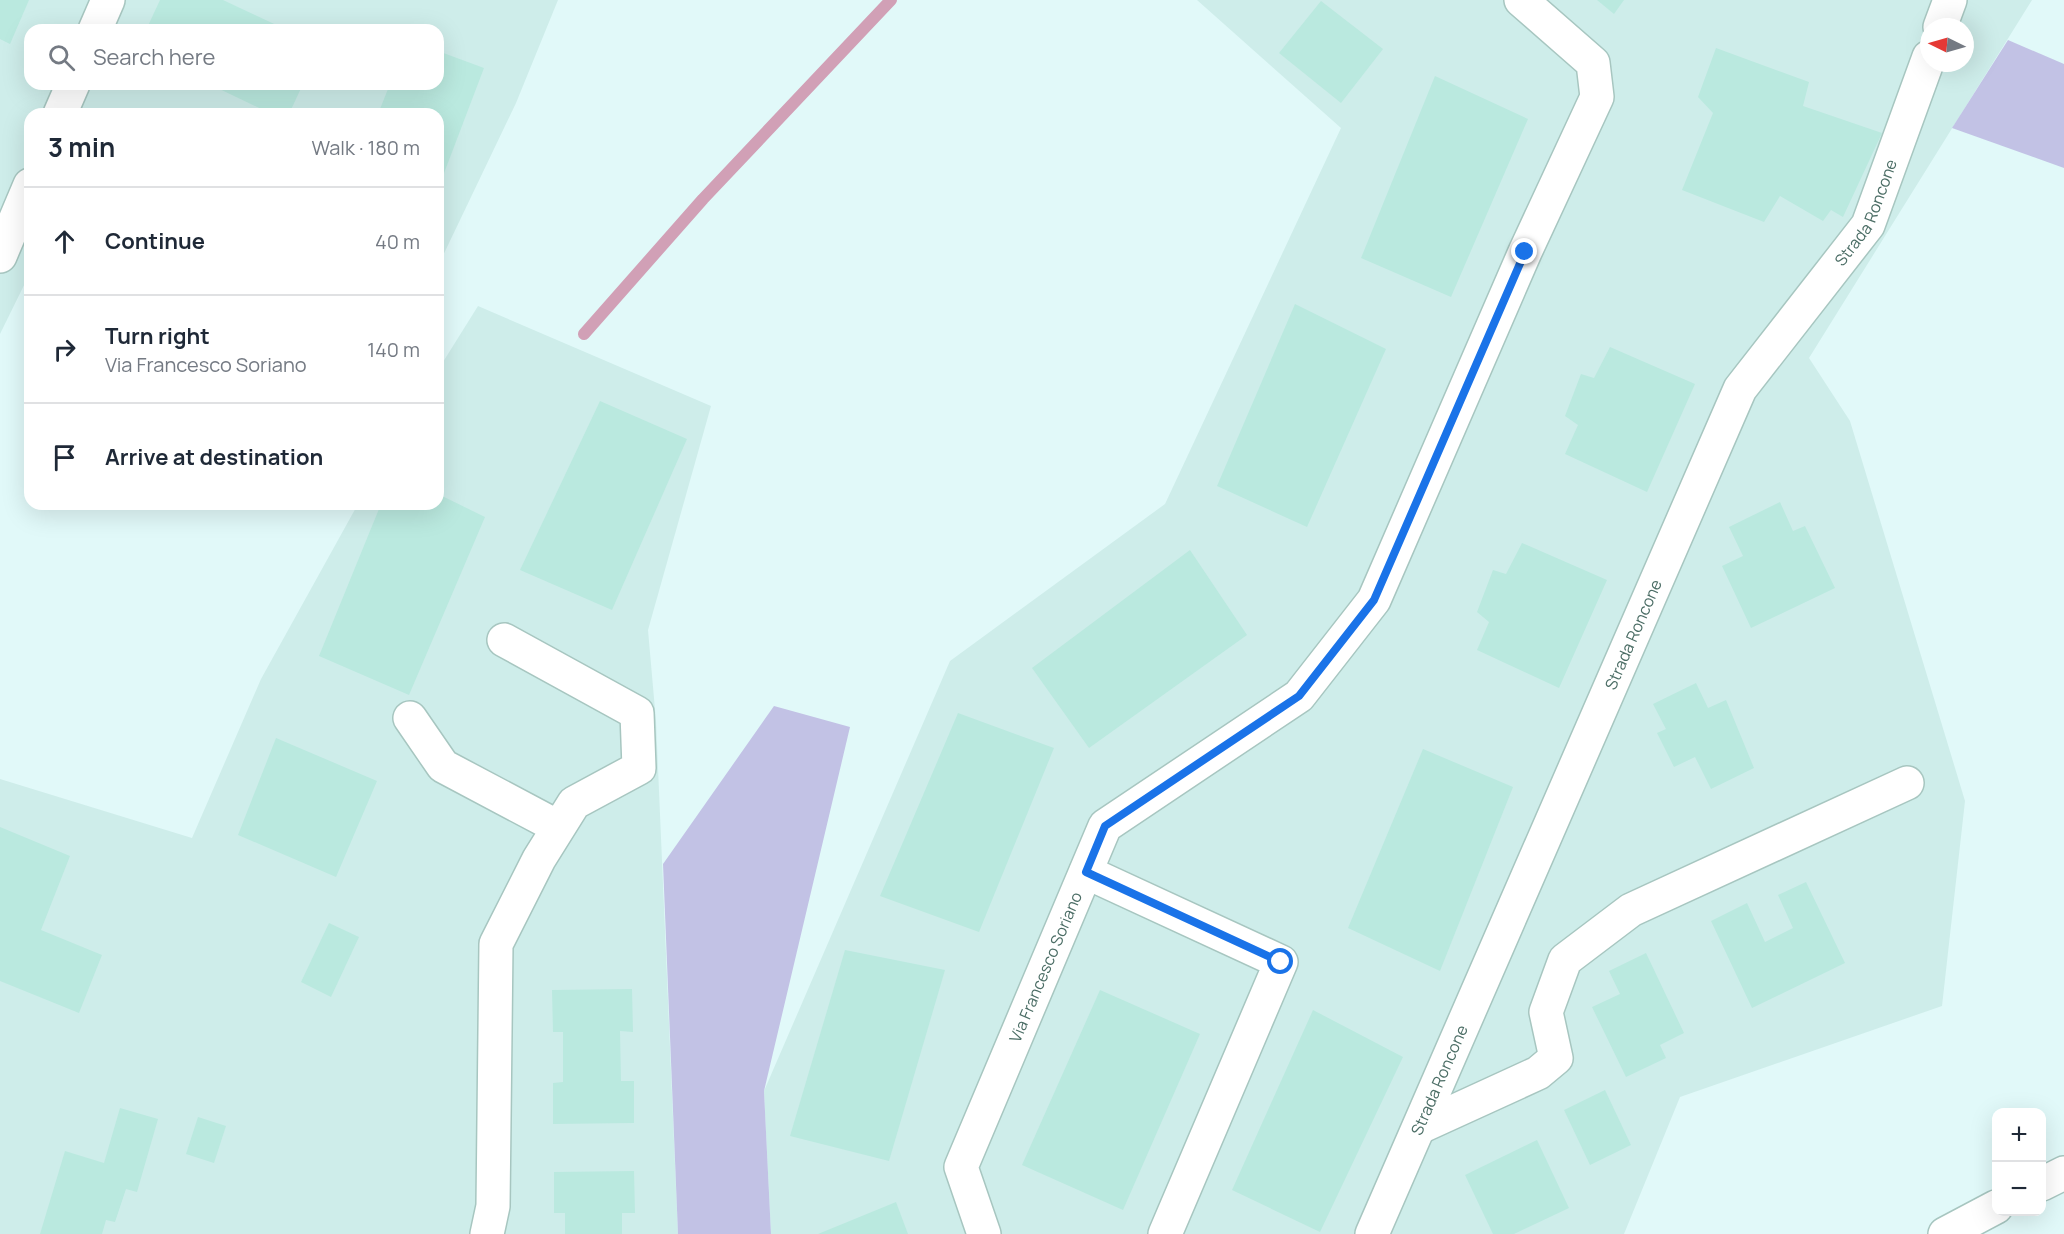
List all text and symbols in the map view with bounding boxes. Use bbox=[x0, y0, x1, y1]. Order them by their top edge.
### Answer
north arrow bbox=[1920, 18, 1974, 72]
search box bbox=[24, 24, 444, 90]
icon: search bbox=[45, 41, 78, 74]
text: Search here bbox=[93, 42, 215, 72]
text: 3 min bbox=[48, 129, 115, 165]
text: Walk · 180 m bbox=[311, 134, 420, 161]
street label: Strada Roncone bbox=[1829, 156, 1902, 270]
icon: ahead bbox=[48, 225, 81, 258]
text: Continue bbox=[105, 226, 205, 256]
text: 40 m bbox=[375, 228, 420, 255]
route end bbox=[1511, 238, 1537, 264]
text: Turn right bbox=[105, 321, 210, 351]
icon: right bbox=[48, 333, 81, 366]
text: 140 m bbox=[367, 336, 420, 363]
text: Via Francesco Soriano bbox=[105, 351, 307, 378]
icon: arrive bbox=[48, 441, 81, 474]
text: Arrive at destination bbox=[105, 442, 323, 472]
street label: Strada Roncone bbox=[1599, 576, 1667, 693]
street label: Via Francesco Soriano bbox=[1004, 888, 1087, 1046]
route start bbox=[1267, 948, 1293, 974]
street label: Strada Roncone bbox=[1405, 1021, 1473, 1139]
map controls bbox=[1992, 1108, 2046, 1216]
button: + bbox=[1992, 1108, 2046, 1162]
button: − bbox=[1992, 1162, 2046, 1216]

